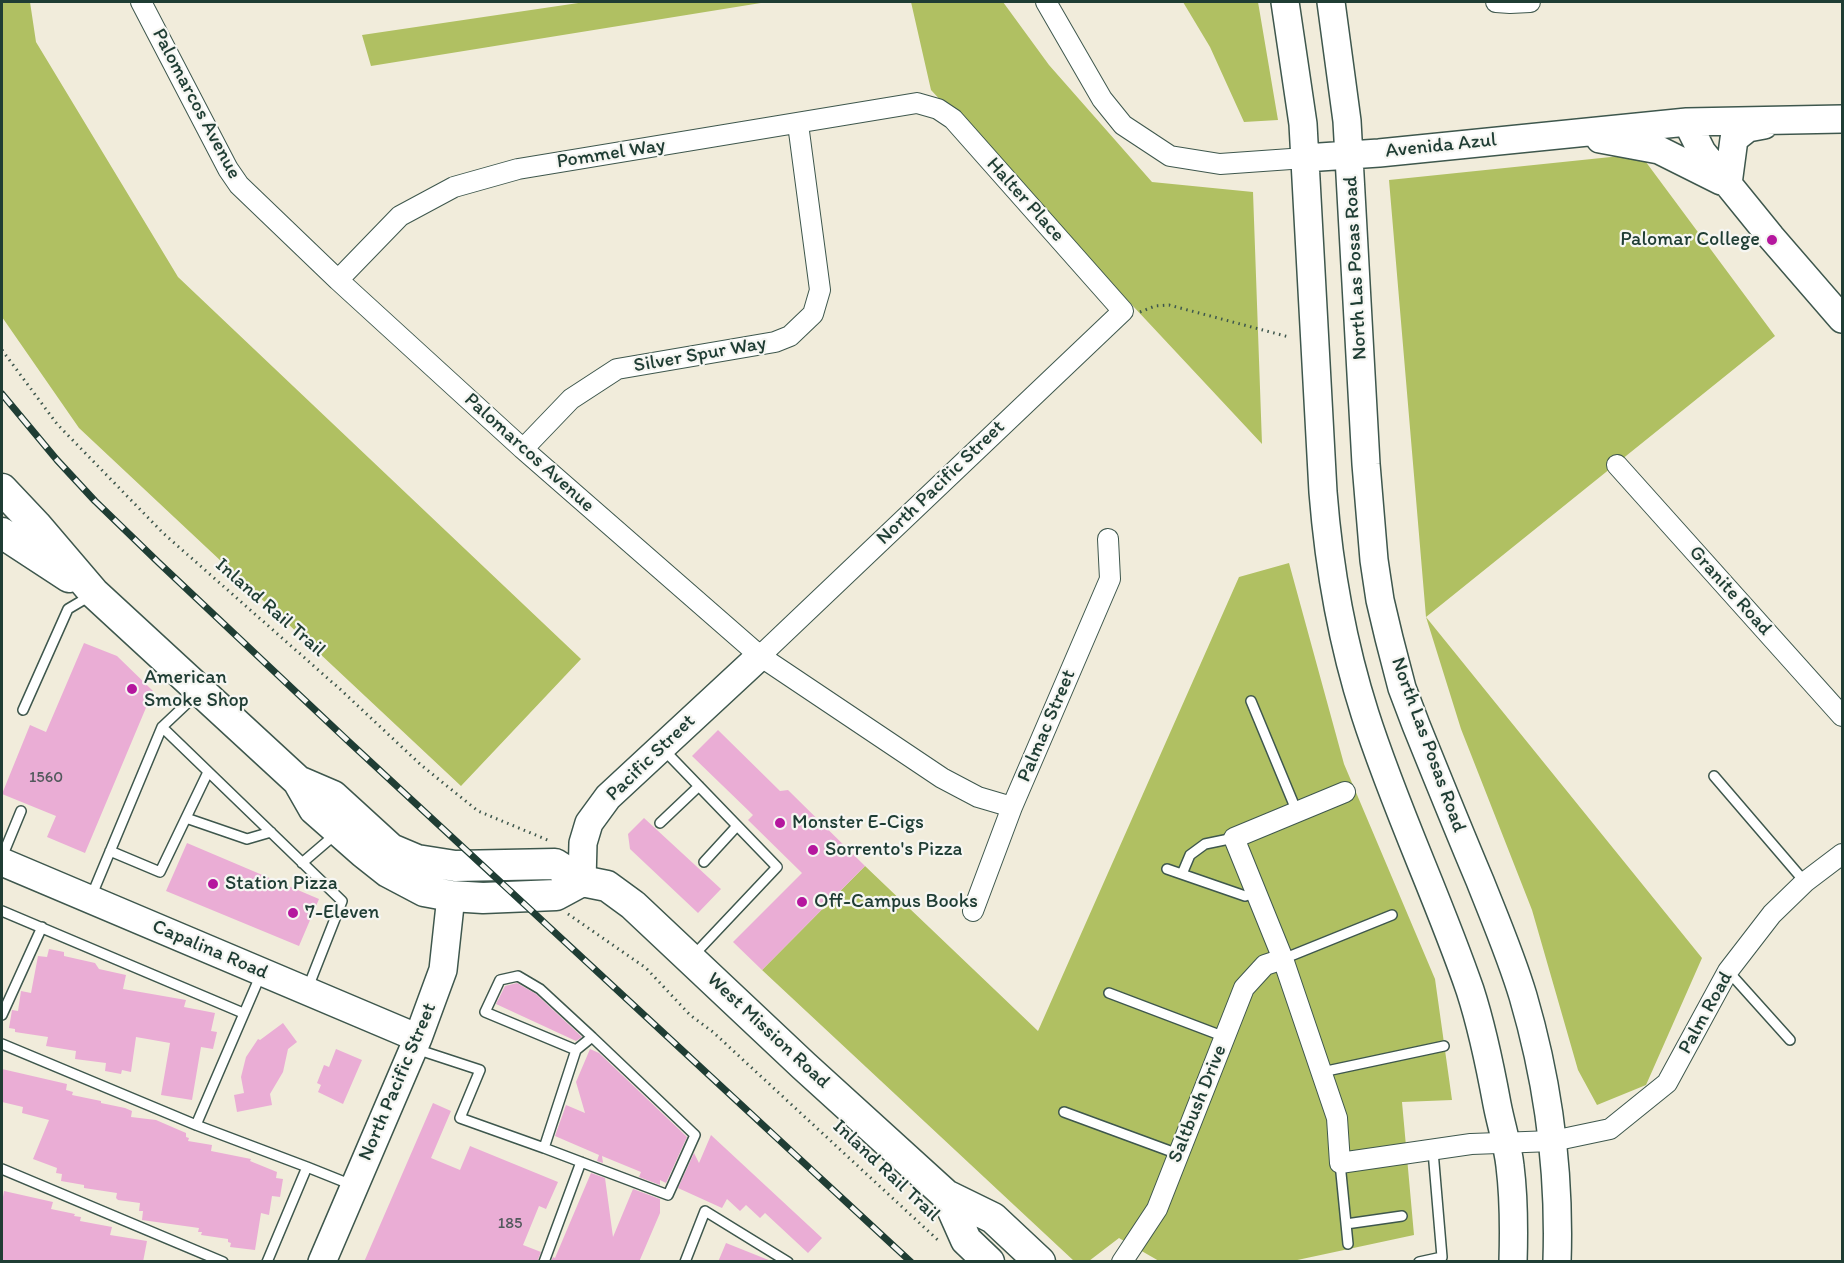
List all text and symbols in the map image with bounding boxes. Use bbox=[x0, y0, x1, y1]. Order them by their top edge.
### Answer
street label: Palomarcos Avenue bbox=[146, 25, 246, 183]
street label: Avenida Azul bbox=[1384, 128, 1498, 164]
street label: Pommel Way bbox=[555, 134, 667, 174]
street label: Halter Place bbox=[981, 153, 1069, 247]
street label: North Las Posas Road bbox=[1339, 175, 1373, 361]
place label: Palomar College bbox=[1620, 228, 1760, 252]
marker: Palomar College bbox=[1765, 233, 1779, 247]
street label: Silver Spur Way bbox=[632, 332, 768, 378]
street label: Palomarcos Avenue bbox=[459, 388, 599, 518]
street label: North Pacific Street bbox=[872, 416, 1010, 550]
street label: Granite Road bbox=[1683, 541, 1777, 641]
street label: Inland Rail Trail bbox=[210, 554, 330, 662]
street label: North Las Posas Road bbox=[1385, 654, 1471, 836]
place label: American Smoke Shop bbox=[144, 666, 248, 713]
street label: Palmac Street bbox=[1013, 666, 1081, 786]
marker: American Smoke Shop bbox=[125, 682, 139, 696]
street label: Pacific Street bbox=[601, 709, 701, 807]
house number: 1560 bbox=[29, 768, 63, 788]
place label: Monster E-Cigs bbox=[792, 811, 924, 835]
marker: Monster E-Cigs bbox=[773, 816, 787, 830]
place label: Sorrento's Pizza bbox=[825, 838, 962, 862]
marker: Sorrento's Pizza bbox=[806, 843, 820, 857]
place label: Station Pizza bbox=[225, 872, 338, 896]
marker: Station Pizza bbox=[206, 877, 220, 891]
place label: Off-Campus Books bbox=[814, 890, 978, 914]
marker: Off-Campus Books bbox=[795, 895, 809, 909]
place label: 7-Eleven bbox=[305, 901, 379, 925]
marker: 7-Eleven bbox=[286, 906, 300, 920]
street label: Capalina Road bbox=[148, 915, 272, 985]
street label: West Mission Road bbox=[701, 968, 835, 1094]
street label: Palm Road bbox=[1674, 968, 1738, 1058]
street label: North Pacific Street bbox=[354, 999, 442, 1165]
street label: Saltbush Drive bbox=[1163, 1042, 1233, 1166]
street label: Inland Rail Trail bbox=[827, 1115, 945, 1227]
house number: 185 bbox=[498, 1214, 522, 1234]

